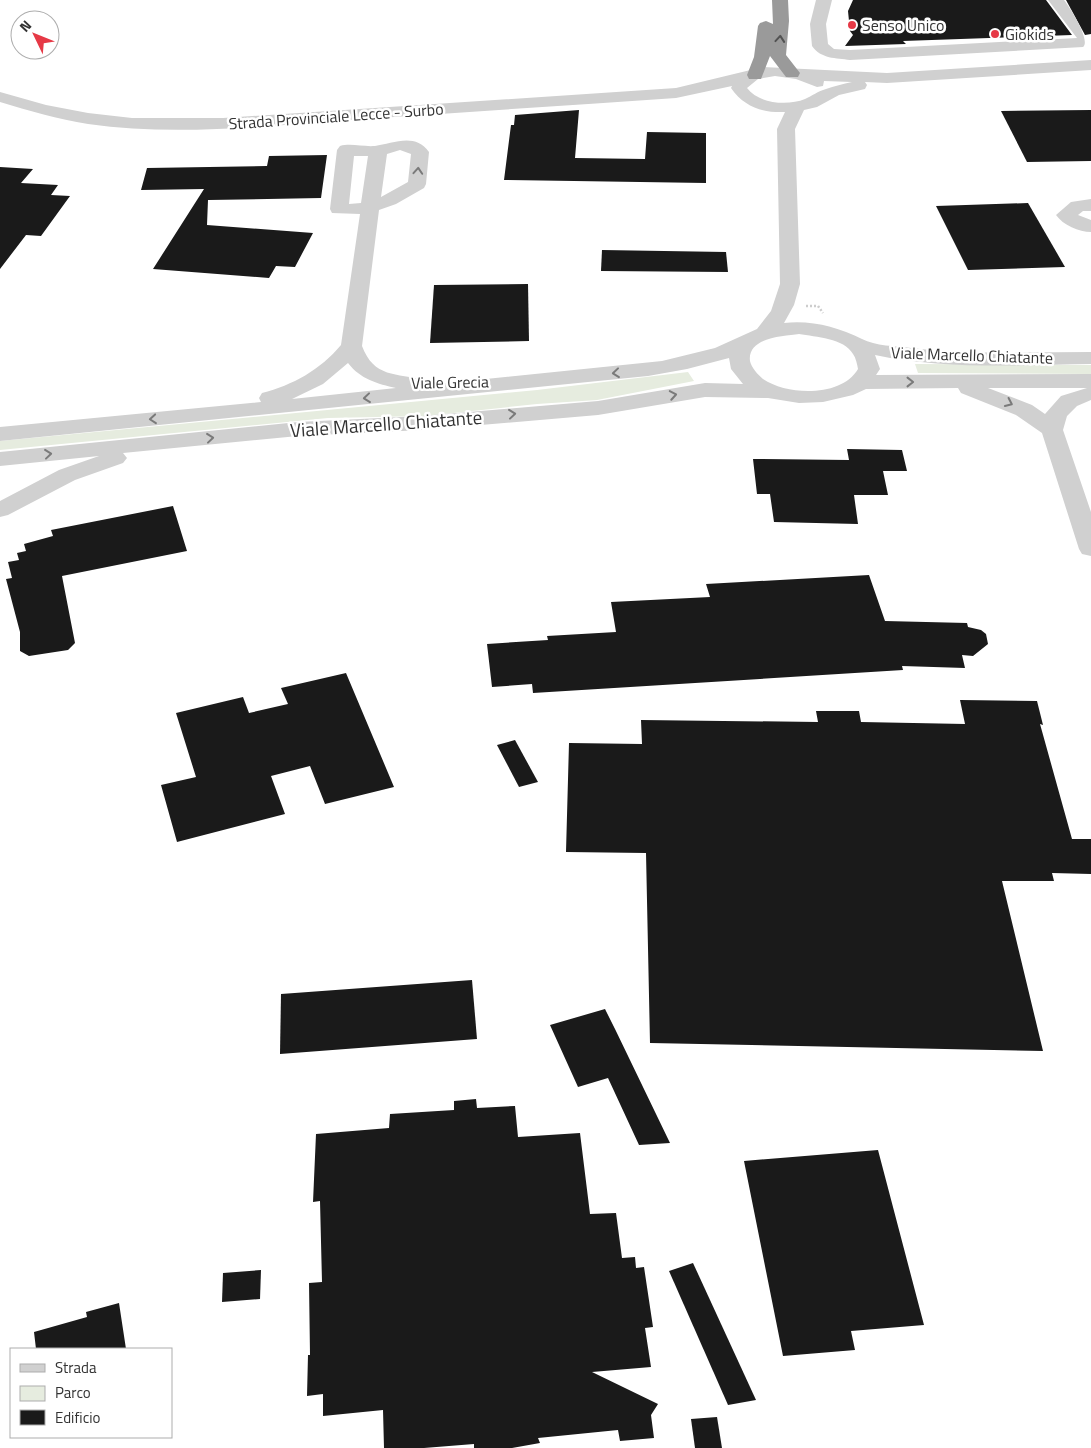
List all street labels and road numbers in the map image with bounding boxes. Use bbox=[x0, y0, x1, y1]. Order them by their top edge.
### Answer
street label: Strada Provinciale Lecce - Surbo bbox=[228, 97, 444, 135]
street label: Viale Marcello Chiatante bbox=[891, 340, 1053, 370]
street label: Viale Grecia bbox=[411, 369, 489, 395]
street label: Viale Marcello Chiatante bbox=[289, 402, 483, 444]

